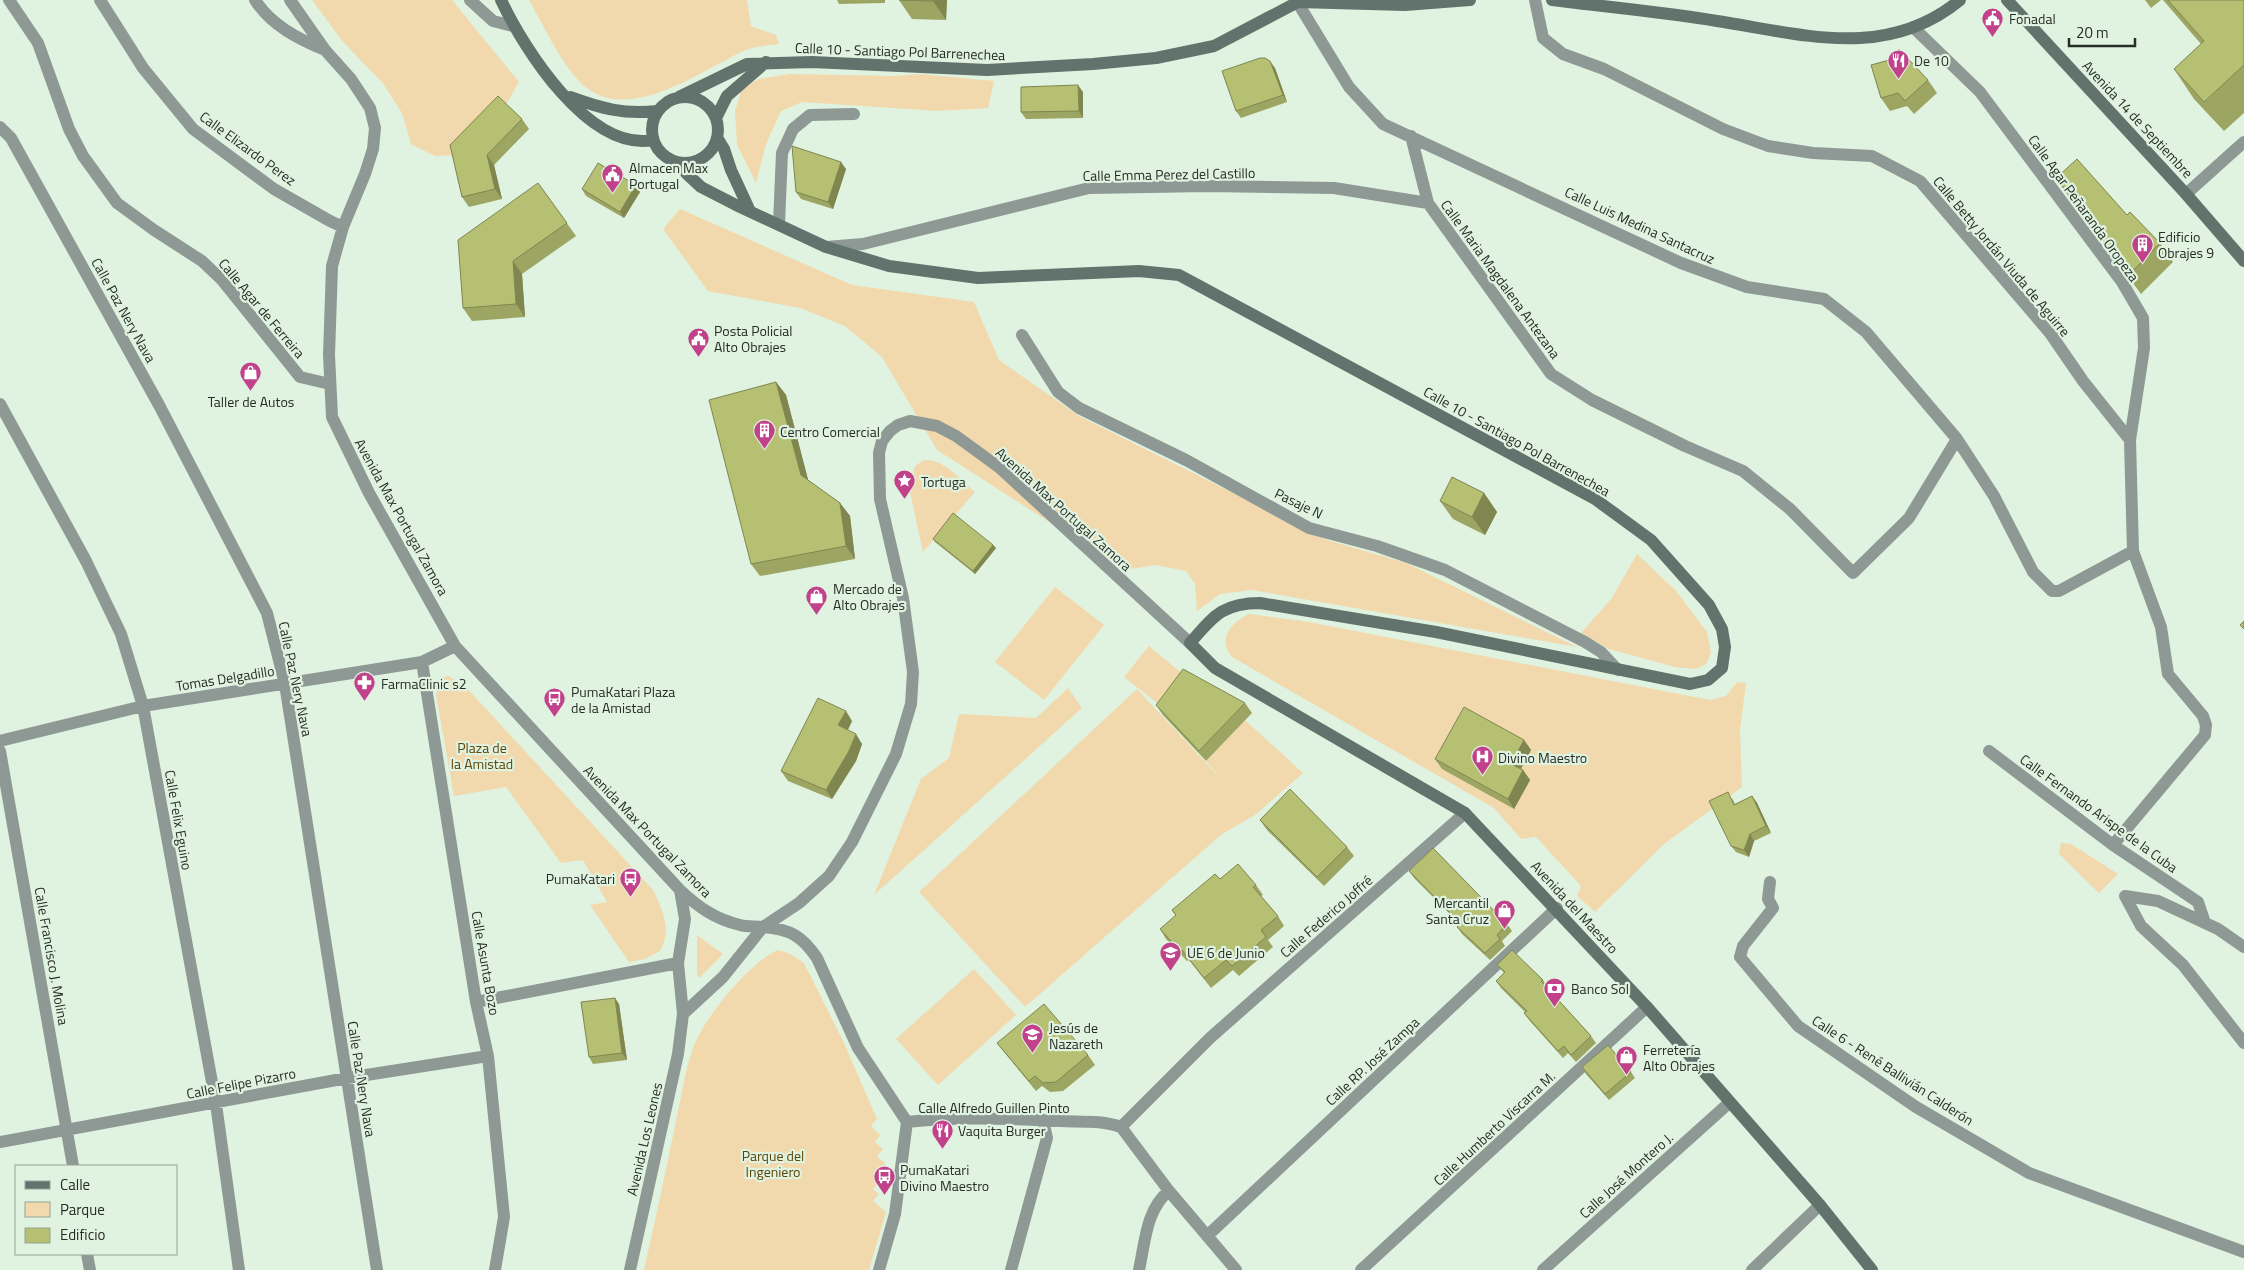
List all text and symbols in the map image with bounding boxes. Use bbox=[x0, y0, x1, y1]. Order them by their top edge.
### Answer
public building icon: Fonadal bbox=[1981, 6, 2005, 37]
place label: Fonadal bbox=[2009, 8, 2056, 29]
scale bar bbox=[2069, 15, 2135, 47]
text: 20 m bbox=[2076, 21, 2109, 44]
street label: Calle 10 - Santiago Pol Barrenechea bbox=[794, 37, 1006, 65]
restaurant icon: De 10 bbox=[1886, 48, 1910, 79]
place label: De 10 bbox=[1914, 50, 1949, 71]
street label: Avenida 14 de Septiembre bbox=[2078, 56, 2198, 182]
street label: Calle Elizardo Perez bbox=[195, 106, 301, 190]
street label: Calle Agar Peñaranda Oropeza bbox=[2023, 130, 2145, 286]
place label: Almacen Max Portugal bbox=[629, 157, 709, 194]
street label: Calle Emma Perez del Castillo bbox=[1082, 162, 1256, 186]
public building icon: Almacen Max Portugal bbox=[601, 163, 625, 194]
street label: Calle Betty Jordán Viuda de Aguirre bbox=[1928, 171, 2076, 341]
street label: Calle Luis Medina Santacruz bbox=[1561, 181, 1719, 269]
street label: Calle Maria Magdalena Antezana bbox=[1436, 195, 1566, 363]
place label: Edificio Obrajes 9 bbox=[2158, 226, 2214, 263]
building icon: Edificio Obrajes 9 bbox=[2130, 232, 2154, 263]
street label: Calle Agar de Ferreira bbox=[214, 253, 310, 363]
street label: Calle Paz Nery Nava bbox=[86, 254, 162, 366]
place label: Posta Policial Alto Obrajes bbox=[714, 320, 793, 357]
public building icon: Posta Policial Alto Obrajes bbox=[686, 326, 710, 357]
shop icon: Taller de Autos bbox=[239, 361, 263, 392]
street label: Calle 10 - Santiago Pol Barrenechea bbox=[1420, 381, 1614, 501]
place label: Taller de Autos bbox=[208, 391, 294, 412]
building icon: Centro Comercial bbox=[752, 419, 776, 450]
place label: Centro Comercial bbox=[780, 421, 880, 442]
street label: Avenida Max Portugal Zamora bbox=[350, 435, 454, 599]
street label: Avenida Max Portugal Zamora bbox=[991, 442, 1137, 576]
place icon: Tortuga bbox=[893, 469, 917, 500]
place label: Tortuga bbox=[921, 471, 966, 492]
street label: Pasaje N bbox=[1271, 482, 1327, 524]
place label: Mercado de Alto Obrajes bbox=[833, 578, 905, 615]
shop icon: Mercado de Alto Obrajes bbox=[805, 584, 829, 615]
street label: Calle Paz Nery Nava bbox=[274, 620, 318, 738]
street label: Tomas Delgadillo bbox=[174, 660, 276, 696]
pharmacy icon: FarmaClinic s2 bbox=[353, 671, 377, 702]
place label: FarmaClinic s2 bbox=[381, 673, 467, 694]
place label: PumaKatari Plaza de la Amistad bbox=[571, 681, 675, 718]
bus stop icon: PumaKatari Plaza de la Amistad bbox=[543, 687, 567, 718]
park label: Plaza de la Amistad bbox=[451, 737, 513, 774]
hospital icon: Divino Maestro bbox=[1470, 745, 1494, 776]
place label: Divino Maestro bbox=[1498, 747, 1587, 768]
street label: Calle Fernando Arispe de la Cuba bbox=[2016, 748, 2182, 878]
street label: Avenida Max Portugal Zamora bbox=[579, 760, 717, 902]
street label: Calle Felix Eguino bbox=[160, 768, 198, 872]
street label: Avenida del Maestro bbox=[1526, 856, 1624, 958]
bus stop icon: PumaKatari bbox=[619, 866, 643, 897]
place label: PumaKatari bbox=[546, 868, 615, 889]
street label: Calle Federico Joffré bbox=[1275, 870, 1377, 962]
street label: Calle Francisco J. Molina bbox=[30, 885, 74, 1027]
place label: Mercantil Santa Cruz bbox=[1426, 892, 1489, 929]
shop icon: Mercantil Santa Cruz bbox=[1493, 898, 1517, 929]
street label: Calle Asunta Bozo bbox=[466, 909, 506, 1017]
school or university icon: UE 6 de Junio bbox=[1159, 940, 1183, 971]
place label: UE 6 de Junio bbox=[1187, 942, 1265, 963]
bank icon: Banco Sol bbox=[1543, 976, 1567, 1007]
place label: Banco Sol bbox=[1571, 978, 1629, 999]
street label: Calle 6 - René Ballivián Calderón bbox=[1808, 1010, 1978, 1130]
street label: Calle RP. José Zampa bbox=[1320, 1012, 1424, 1110]
place label: Jesús de Nazareth bbox=[1049, 1017, 1103, 1054]
street label: Calle Paz Nery Nava bbox=[342, 1020, 382, 1138]
school or university icon: Jesús de Nazareth bbox=[1021, 1023, 1045, 1054]
place label: Ferretería Alto Obrajes bbox=[1643, 1039, 1715, 1076]
shop icon: Ferretería Alto Obrajes bbox=[1615, 1045, 1639, 1076]
street label: Calle Felipe Pizarro bbox=[185, 1062, 297, 1104]
street label: Calle Humberto Viscarra M. bbox=[1428, 1066, 1560, 1190]
street label: Avenida Los Leones bbox=[621, 1080, 667, 1198]
street label: Calle Alfredo Guillen Pinto bbox=[918, 1097, 1070, 1118]
restaurant icon: Vaquita Burger bbox=[930, 1118, 954, 1149]
place label: Vaquita Burger bbox=[958, 1120, 1046, 1141]
street label: Calle José Montero J. bbox=[1574, 1127, 1678, 1223]
park label: Parque del Ingeniero bbox=[742, 1145, 804, 1182]
place label: PumaKatari Divino Maestro bbox=[900, 1159, 989, 1196]
legend bbox=[15, 1165, 178, 1255]
bus stop icon: PumaKatari Divino Maestro bbox=[872, 1165, 896, 1196]
text: Calle bbox=[60, 1173, 90, 1196]
text: Parque bbox=[60, 1198, 105, 1221]
text: Edificio bbox=[60, 1223, 105, 1246]

